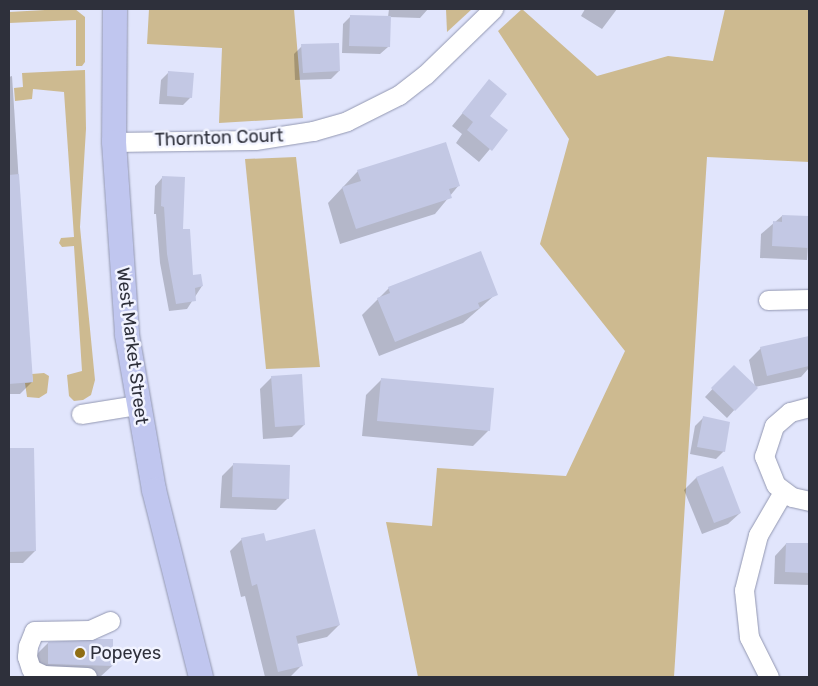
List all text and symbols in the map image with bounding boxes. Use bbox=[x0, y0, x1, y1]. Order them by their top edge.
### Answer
street label: Thornton Court bbox=[154, 125, 284, 151]
street label: West Market Street bbox=[112, 266, 152, 426]
place label: Popeyes bbox=[90, 642, 161, 664]
marker: Popeyes bbox=[74, 647, 86, 659]

